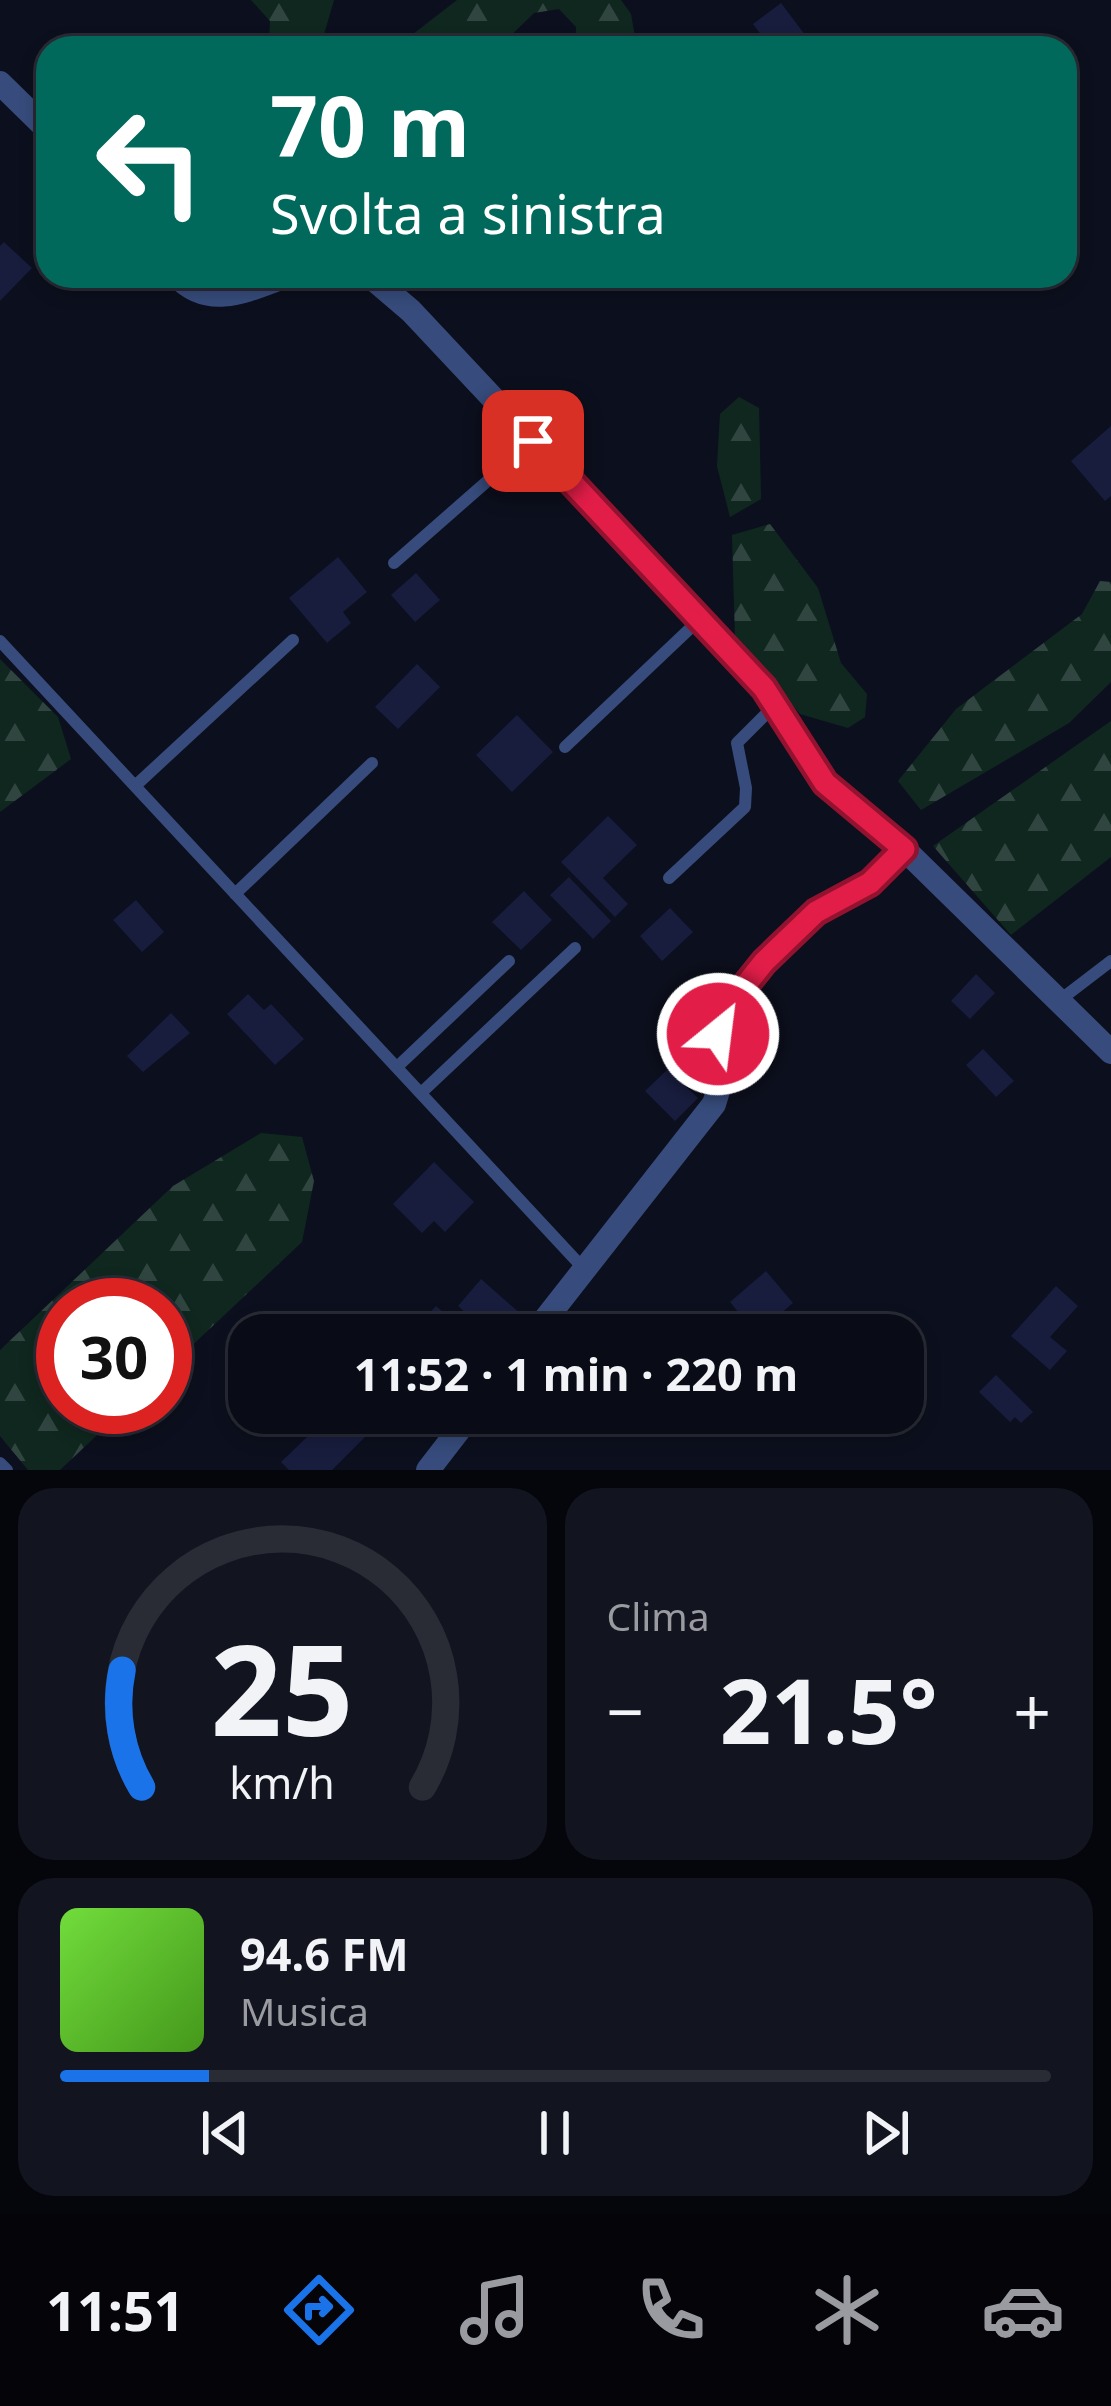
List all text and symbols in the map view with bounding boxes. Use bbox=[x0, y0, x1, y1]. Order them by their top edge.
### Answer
text: 70 m bbox=[270, 67, 470, 182]
icon: left bbox=[72, 84, 228, 240]
text: Svolta a sinistra bbox=[270, 176, 666, 250]
pin bbox=[482, 390, 584, 492]
icon: arrive bbox=[500, 408, 566, 474]
position arrow bbox=[655, 971, 781, 1097]
speed limit sign: 30 bbox=[36, 1278, 192, 1434]
text: 11:52 · 1 min · 220 m bbox=[354, 1343, 798, 1404]
text: Clima bbox=[607, 1589, 710, 1642]
text: 25 bbox=[211, 1603, 354, 1773]
text: 21.5° bbox=[720, 1648, 938, 1770]
text: − bbox=[607, 1665, 644, 1755]
text: + bbox=[1013, 1665, 1051, 1755]
text: km/h bbox=[230, 1753, 335, 1812]
text: 94.6 FM bbox=[240, 1923, 409, 1984]
text: Musica bbox=[240, 1984, 369, 2037]
icon: previous bbox=[192, 2100, 258, 2166]
icon: pause bbox=[522, 2100, 588, 2166]
icon: next bbox=[853, 2100, 919, 2166]
icon: directions bbox=[277, 2268, 361, 2352]
icon: music bbox=[453, 2268, 537, 2352]
icon: phone bbox=[629, 2268, 713, 2352]
icon: climate bbox=[805, 2268, 889, 2352]
icon: car bbox=[981, 2268, 1065, 2352]
text: 11:51 bbox=[46, 2273, 185, 2347]

